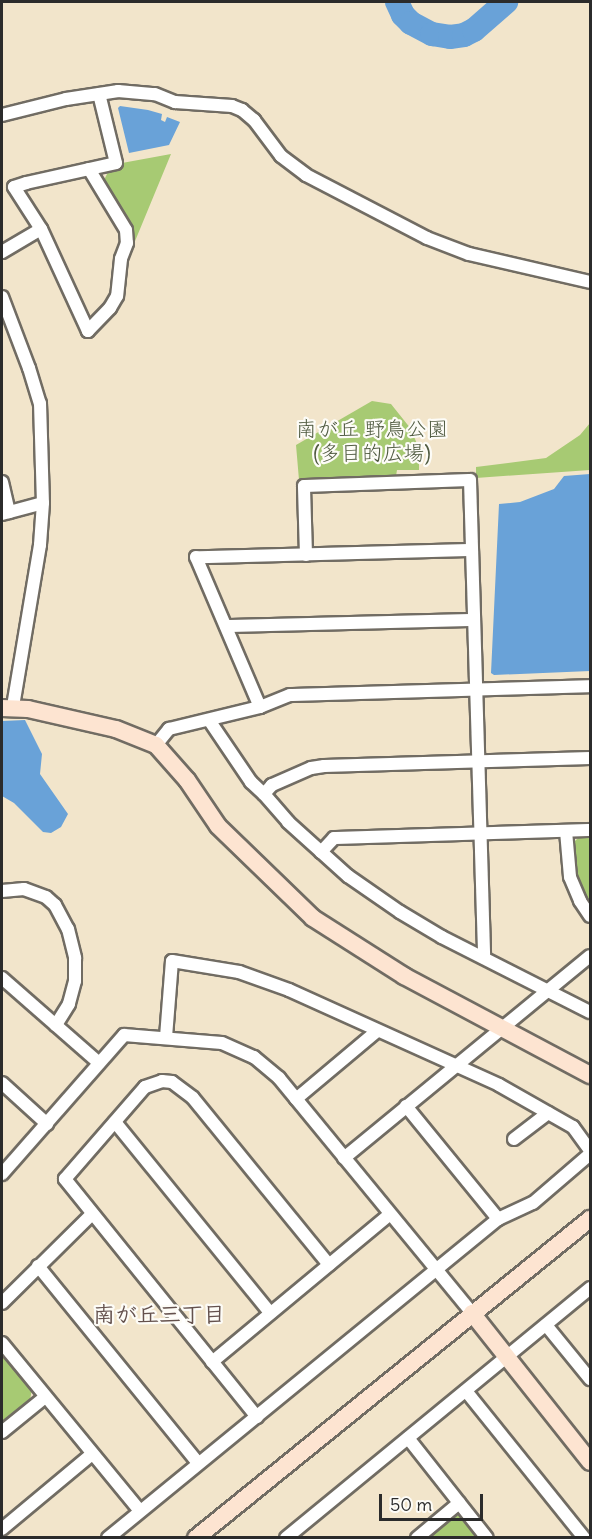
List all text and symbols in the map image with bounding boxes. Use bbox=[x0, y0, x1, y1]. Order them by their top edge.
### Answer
park label: 南が丘 野鳥公園 (多目的広場) bbox=[296, 416, 448, 466]
district label: 南が丘三丁目 bbox=[93, 1302, 225, 1328]
scale bar bbox=[382, 1482, 486, 1520]
text: 50 m bbox=[390, 1493, 432, 1516]

